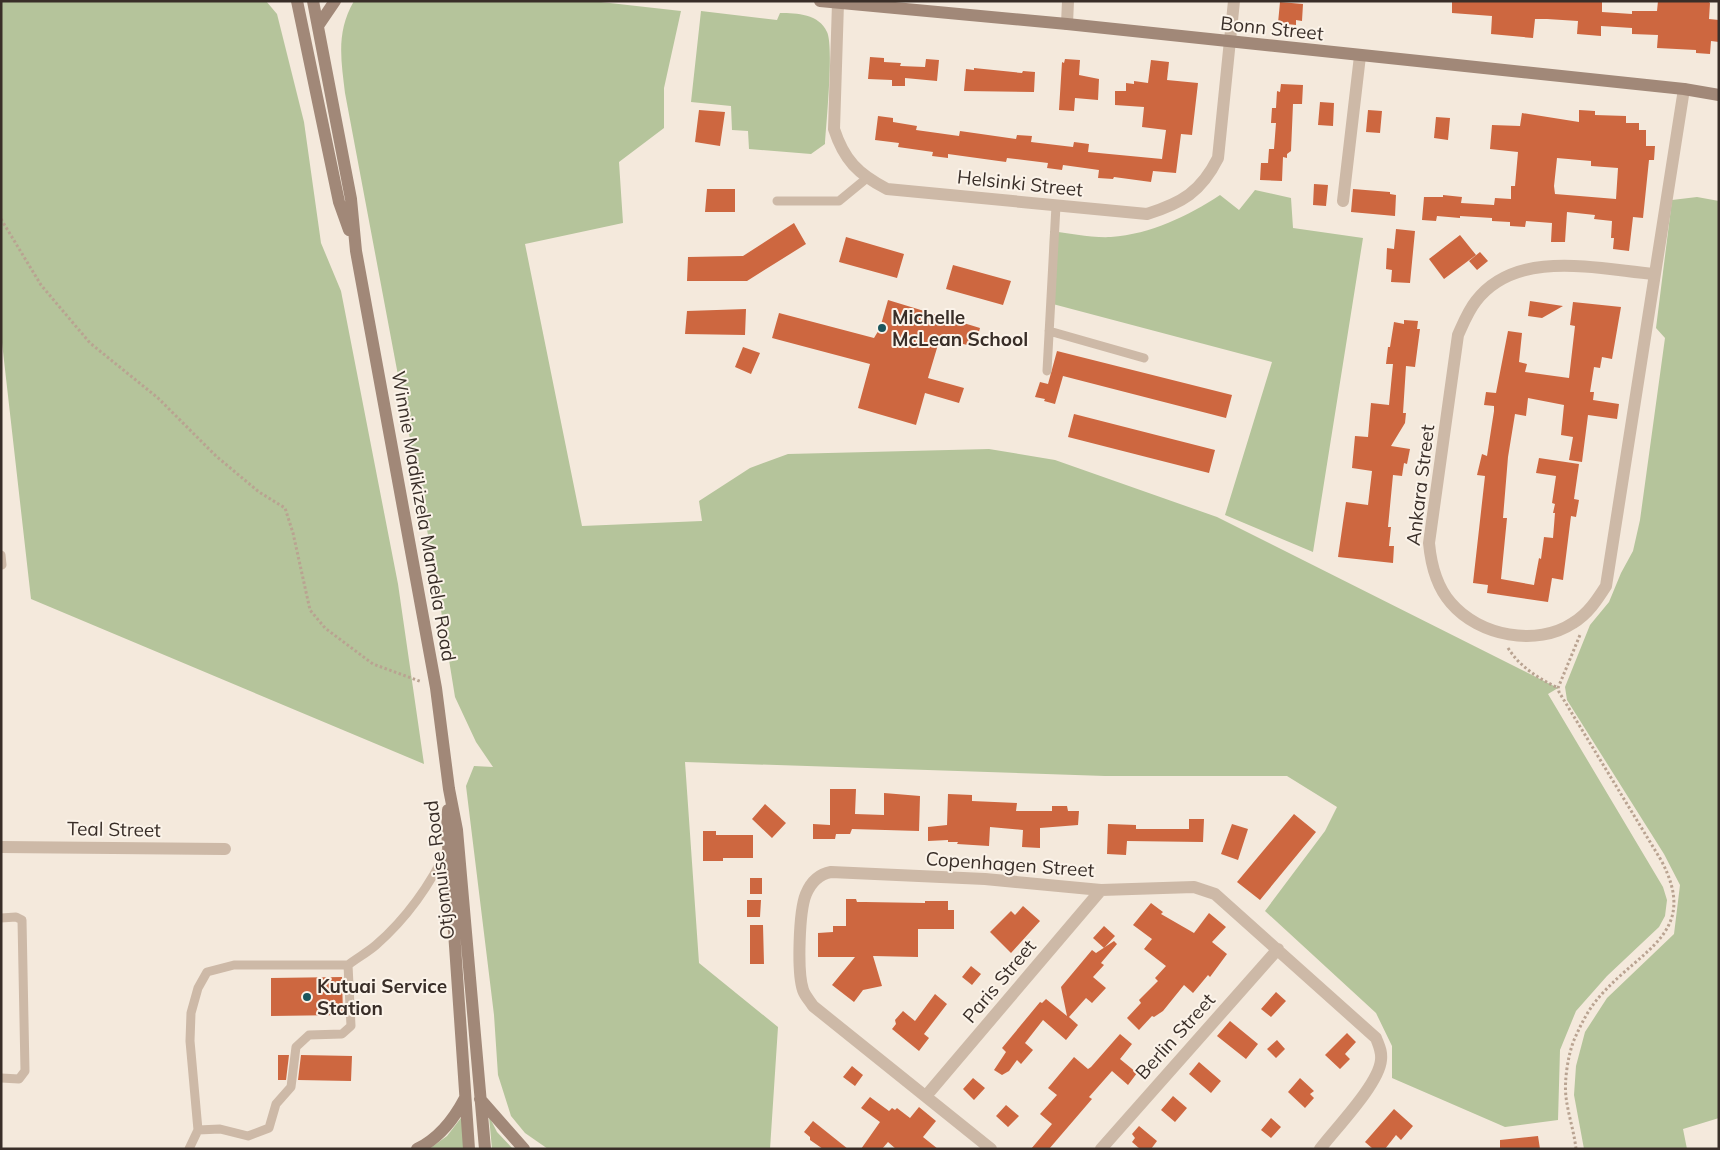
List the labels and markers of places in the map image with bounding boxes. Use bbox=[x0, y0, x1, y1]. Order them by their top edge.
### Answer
place label: Michelle McLean School bbox=[892, 305, 1028, 351]
marker: Michelle McLean School bbox=[876, 322, 888, 334]
place label: Kutuai Service Station bbox=[317, 974, 447, 1020]
marker: Kutuai Service Station bbox=[301, 991, 313, 1003]

